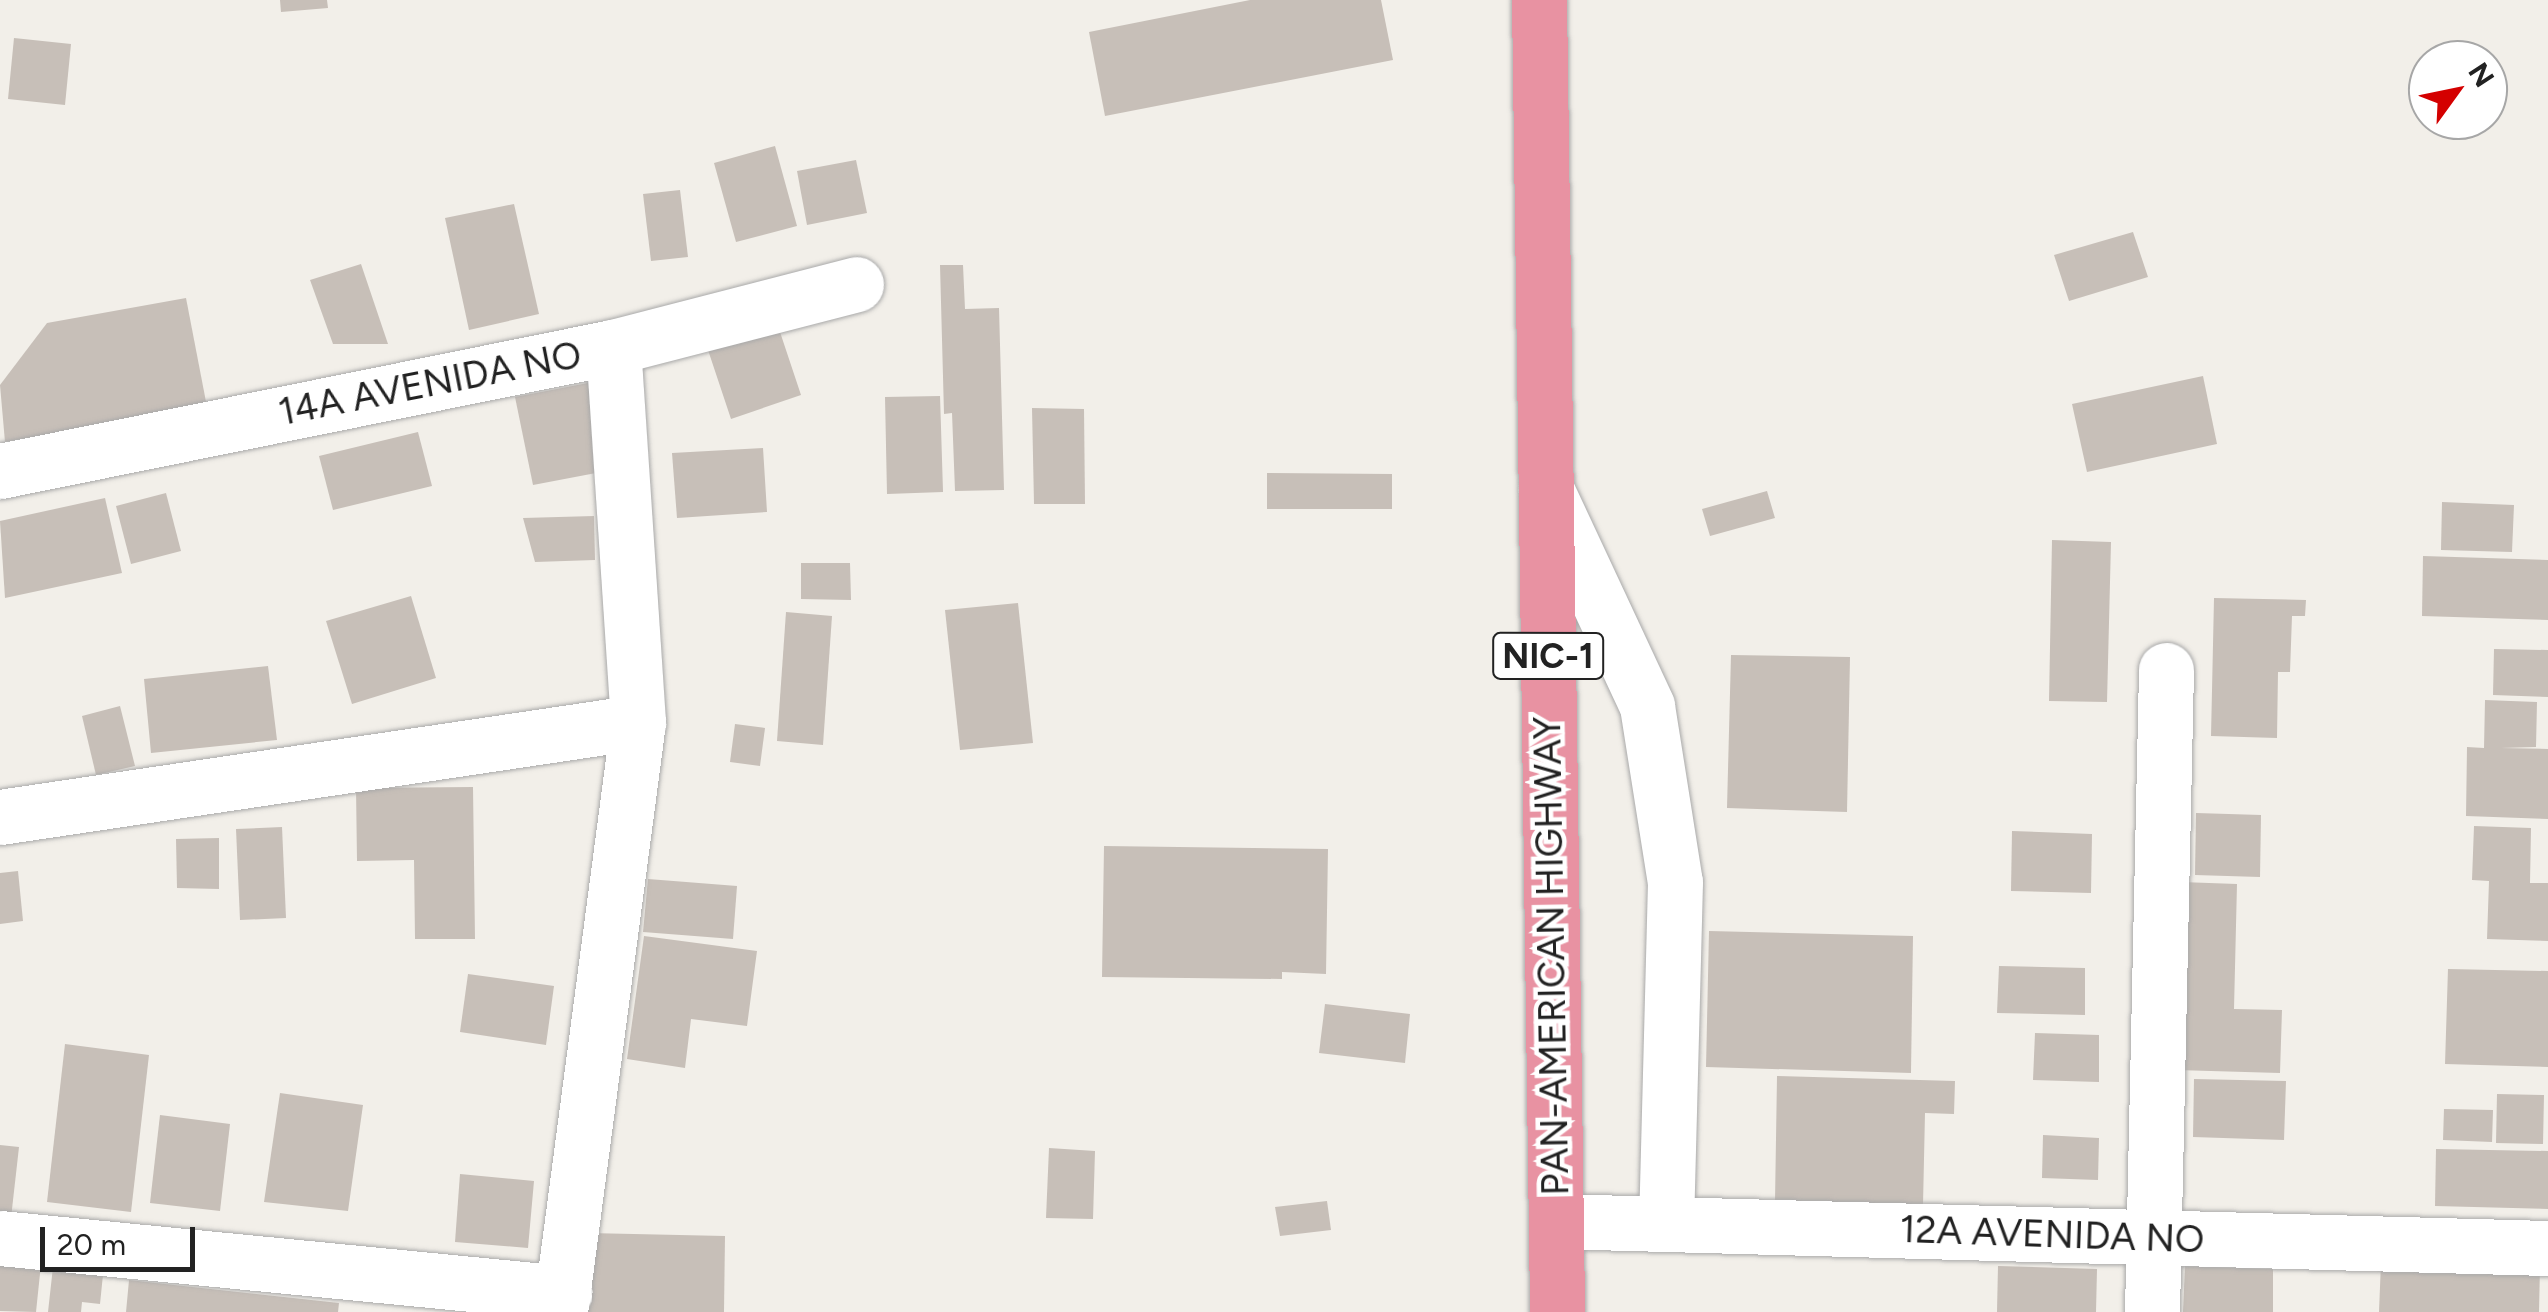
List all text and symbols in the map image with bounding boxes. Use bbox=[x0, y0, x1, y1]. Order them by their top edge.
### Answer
north arrow bbox=[2408, 40, 2508, 140]
text: N bbox=[2461, 56, 2502, 93]
street label: 14A AVENIDA NO bbox=[275, 332, 585, 436]
road number: NIC-1 bbox=[1490, 626, 1606, 686]
street label: PAN-AMERICAN HIGHWAY bbox=[1525, 716, 1579, 1196]
scale bar bbox=[45, 1207, 200, 1269]
street label: 12A AVENIDA NO bbox=[1899, 1207, 2205, 1263]
text: 20 m bbox=[57, 1226, 126, 1263]

